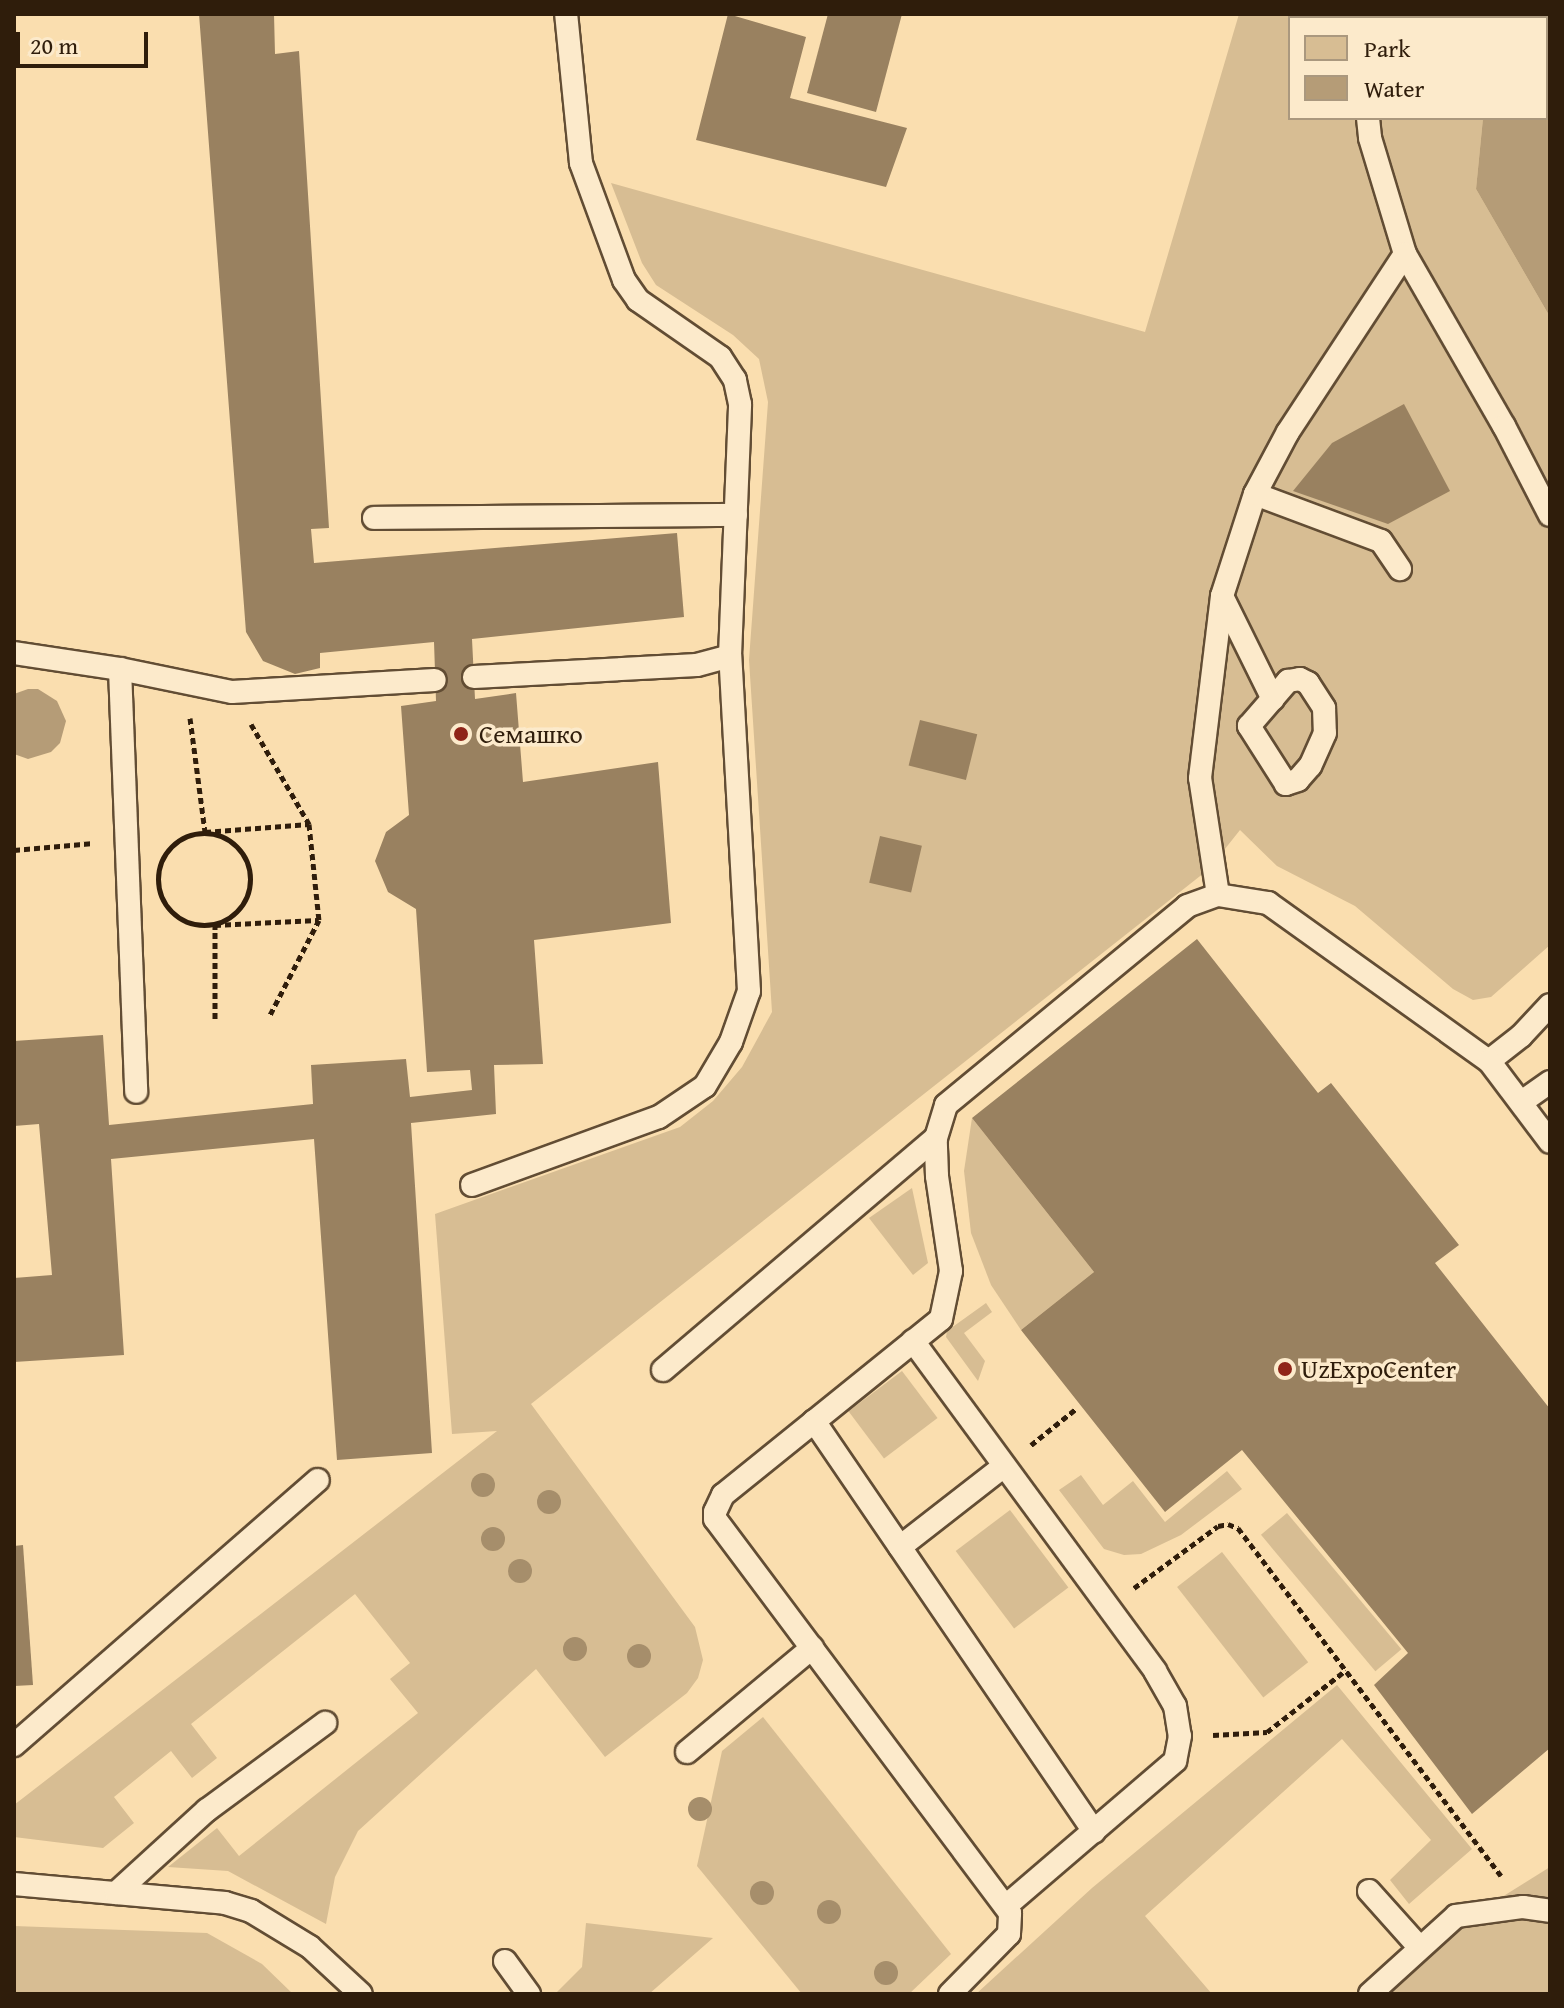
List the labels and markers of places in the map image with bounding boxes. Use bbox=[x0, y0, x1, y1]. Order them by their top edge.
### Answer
place label: Семашко bbox=[479, 718, 583, 750]
marker: Семашко bbox=[450, 723, 472, 745]
place label: UzExpoCenter bbox=[1301, 1353, 1456, 1385]
marker: UzExpoCenter bbox=[1276, 1360, 1294, 1378]

